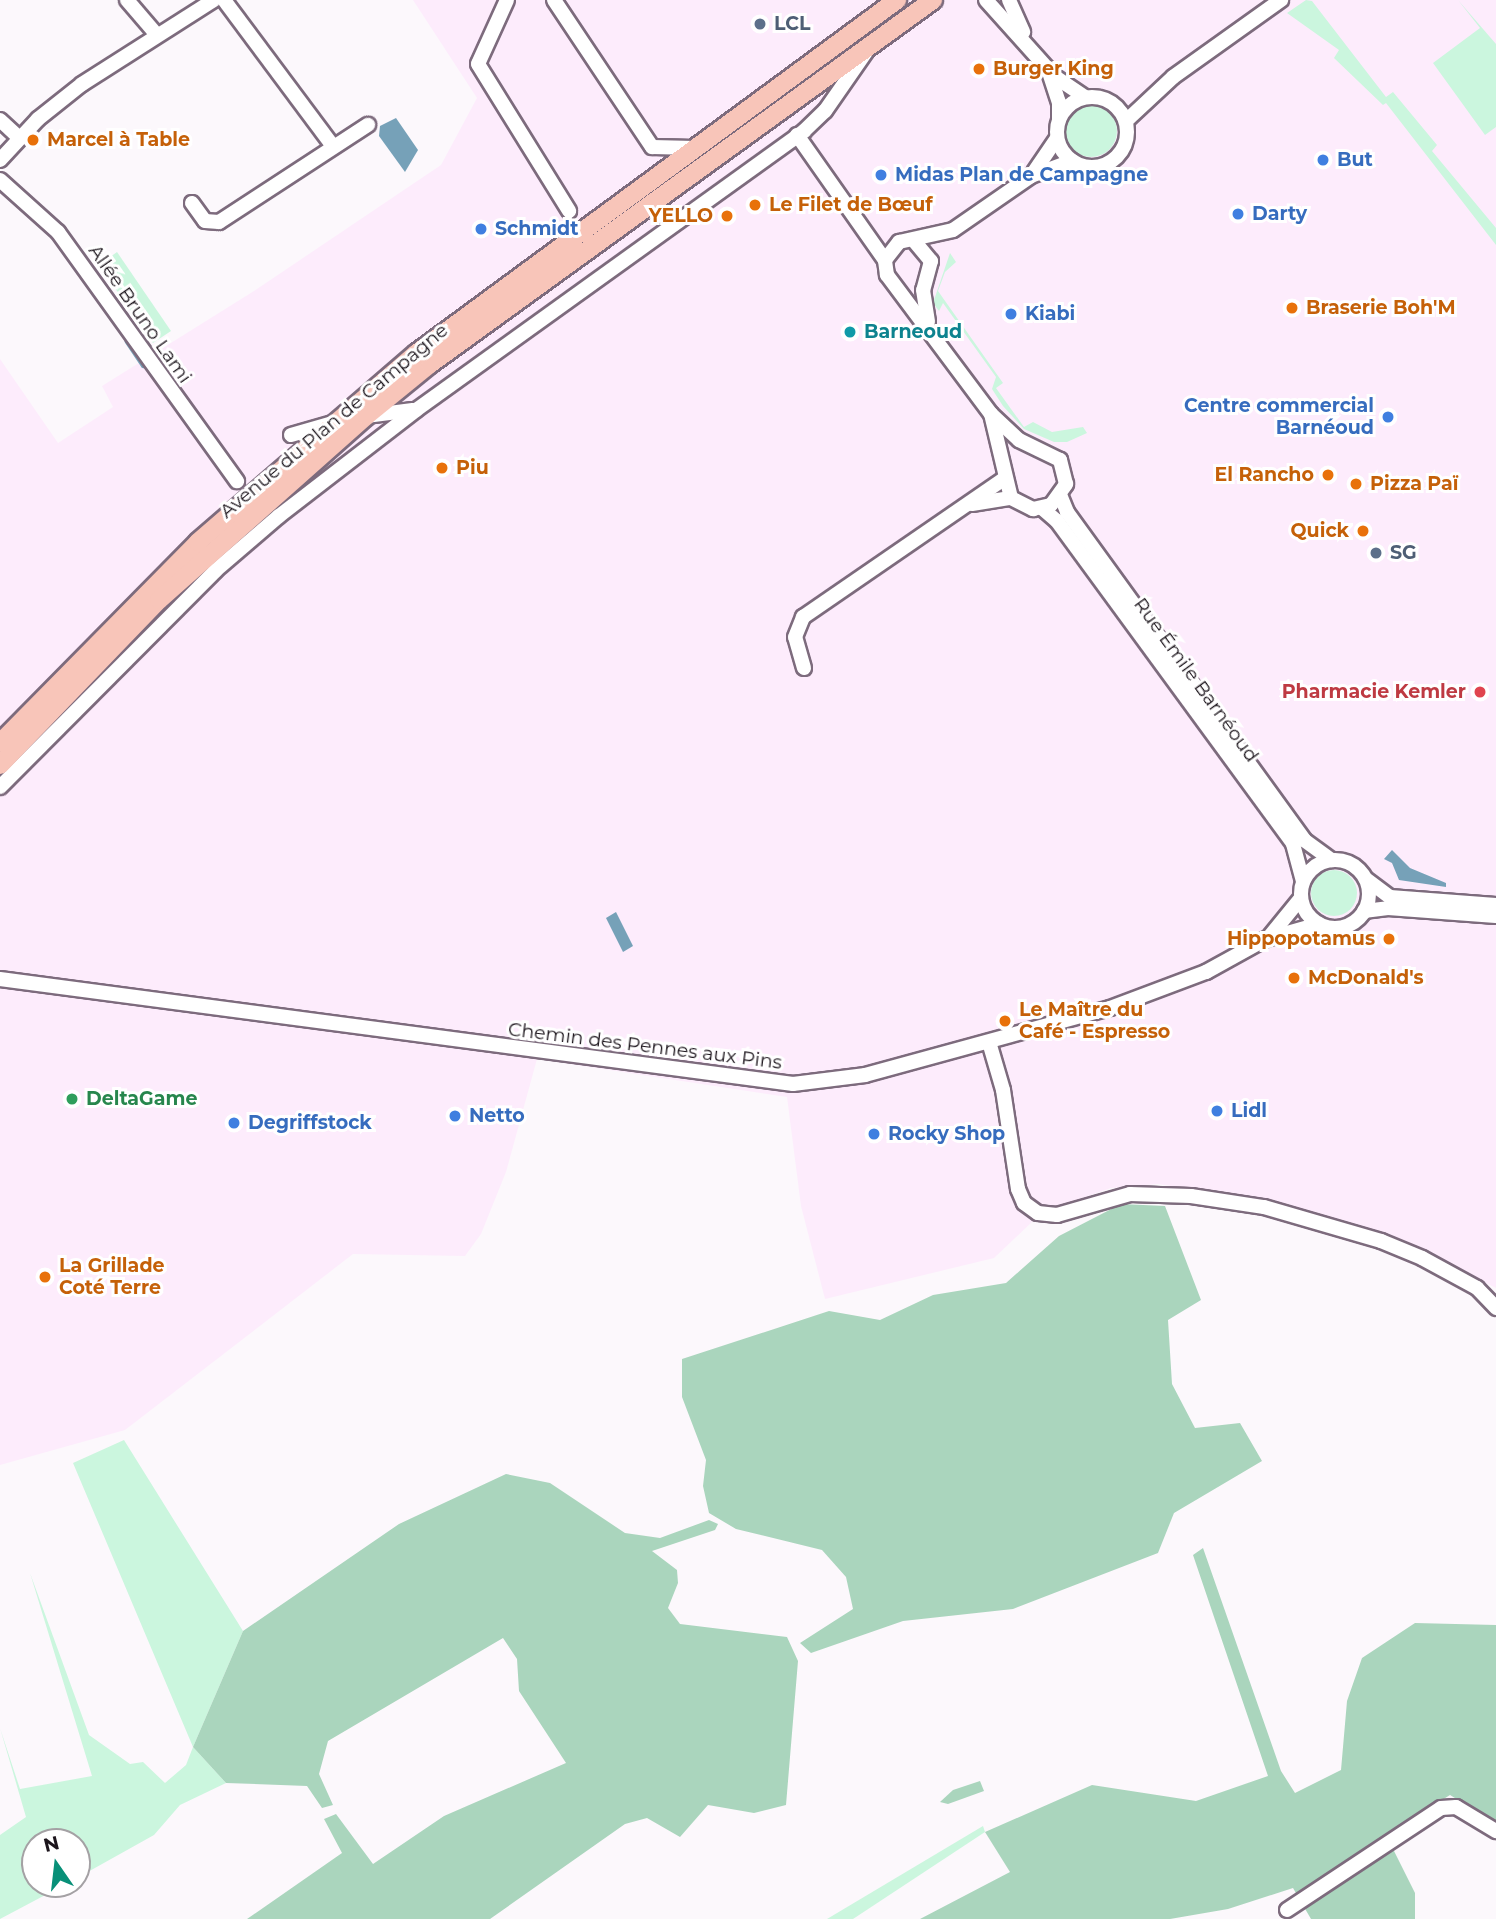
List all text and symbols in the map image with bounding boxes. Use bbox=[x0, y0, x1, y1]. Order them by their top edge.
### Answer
place label: LCL bbox=[774, 13, 810, 35]
marker: LCL bbox=[752, 16, 768, 32]
place label: Burger King bbox=[993, 58, 1114, 80]
marker: Burger King bbox=[971, 61, 987, 77]
place label: Marcel à Table bbox=[47, 129, 190, 151]
marker: Marcel à Table bbox=[25, 132, 41, 148]
place label: But bbox=[1337, 149, 1373, 171]
marker: But bbox=[1315, 152, 1331, 168]
place label: Midas Plan de Campagne bbox=[895, 164, 1148, 186]
marker: Midas Plan de Campagne bbox=[873, 167, 889, 183]
place label: Le Filet de Bœuf bbox=[769, 194, 933, 216]
marker: Le Filet de Bœuf bbox=[747, 197, 763, 213]
place label: Darty bbox=[1252, 203, 1307, 225]
place label: YELLO bbox=[649, 205, 713, 227]
marker: Darty bbox=[1230, 206, 1246, 222]
marker: YELLO bbox=[719, 208, 735, 224]
place label: Schmidt bbox=[495, 218, 578, 240]
marker: Schmidt bbox=[473, 221, 489, 237]
street label: Allée Bruno Lami bbox=[84, 240, 196, 388]
place label: Braserie Boh'M bbox=[1306, 297, 1456, 319]
marker: Braserie Boh'M bbox=[1284, 300, 1300, 316]
place label: Kiabi bbox=[1025, 303, 1075, 325]
marker: Kiabi bbox=[1003, 306, 1019, 322]
street label: Avenue du Plan de Campagne bbox=[215, 319, 453, 523]
place label: Barneoud bbox=[864, 321, 962, 343]
marker: Barneoud bbox=[842, 324, 858, 340]
place label: Centre commercial Barnéoud bbox=[1184, 395, 1374, 439]
marker: Centre commercial Barnéoud bbox=[1380, 409, 1396, 425]
place label: Piu bbox=[456, 457, 489, 479]
marker: Piu bbox=[434, 460, 450, 476]
place label: El Rancho bbox=[1215, 464, 1314, 486]
marker: El Rancho bbox=[1320, 467, 1336, 483]
place label: Pizza Paï bbox=[1370, 473, 1458, 495]
marker: Pizza Paï bbox=[1348, 476, 1364, 492]
place label: Quick bbox=[1291, 520, 1349, 542]
marker: Quick bbox=[1355, 523, 1371, 539]
place label: SG bbox=[1390, 542, 1417, 564]
marker: SG bbox=[1368, 545, 1384, 561]
street label: Rue Émile Barnéoud bbox=[1129, 593, 1263, 767]
place label: Pharmacie Kemler bbox=[1282, 681, 1466, 703]
marker: Pharmacie Kemler bbox=[1472, 684, 1488, 700]
place label: Hippopotamus bbox=[1227, 928, 1375, 950]
marker: Hippopotamus bbox=[1381, 931, 1397, 947]
place label: McDonald's bbox=[1308, 967, 1424, 989]
marker: McDonald's bbox=[1286, 970, 1302, 986]
place label: Le Maître du Café - Espresso bbox=[1019, 999, 1170, 1043]
marker: Le Maître du Café - Espresso bbox=[997, 1013, 1013, 1029]
street label: Chemin des Pennes aux Pins bbox=[507, 1018, 783, 1074]
place label: DeltaGame bbox=[86, 1088, 197, 1110]
marker: DeltaGame bbox=[64, 1091, 80, 1107]
place label: Lidl bbox=[1231, 1100, 1267, 1122]
marker: Lidl bbox=[1209, 1103, 1225, 1119]
place label: Netto bbox=[469, 1105, 525, 1127]
marker: Netto bbox=[447, 1108, 463, 1124]
place label: Degriffstock bbox=[248, 1112, 372, 1134]
marker: Degriffstock bbox=[226, 1115, 242, 1131]
place label: Rocky Shop bbox=[888, 1123, 1005, 1145]
marker: Rocky Shop bbox=[866, 1126, 882, 1142]
place label: La Grillade Coté Terre bbox=[59, 1255, 165, 1299]
marker: La Grillade Coté Terre bbox=[37, 1269, 53, 1285]
north arrow bbox=[21, 1828, 91, 1898]
text: N bbox=[41, 1831, 62, 1857]

